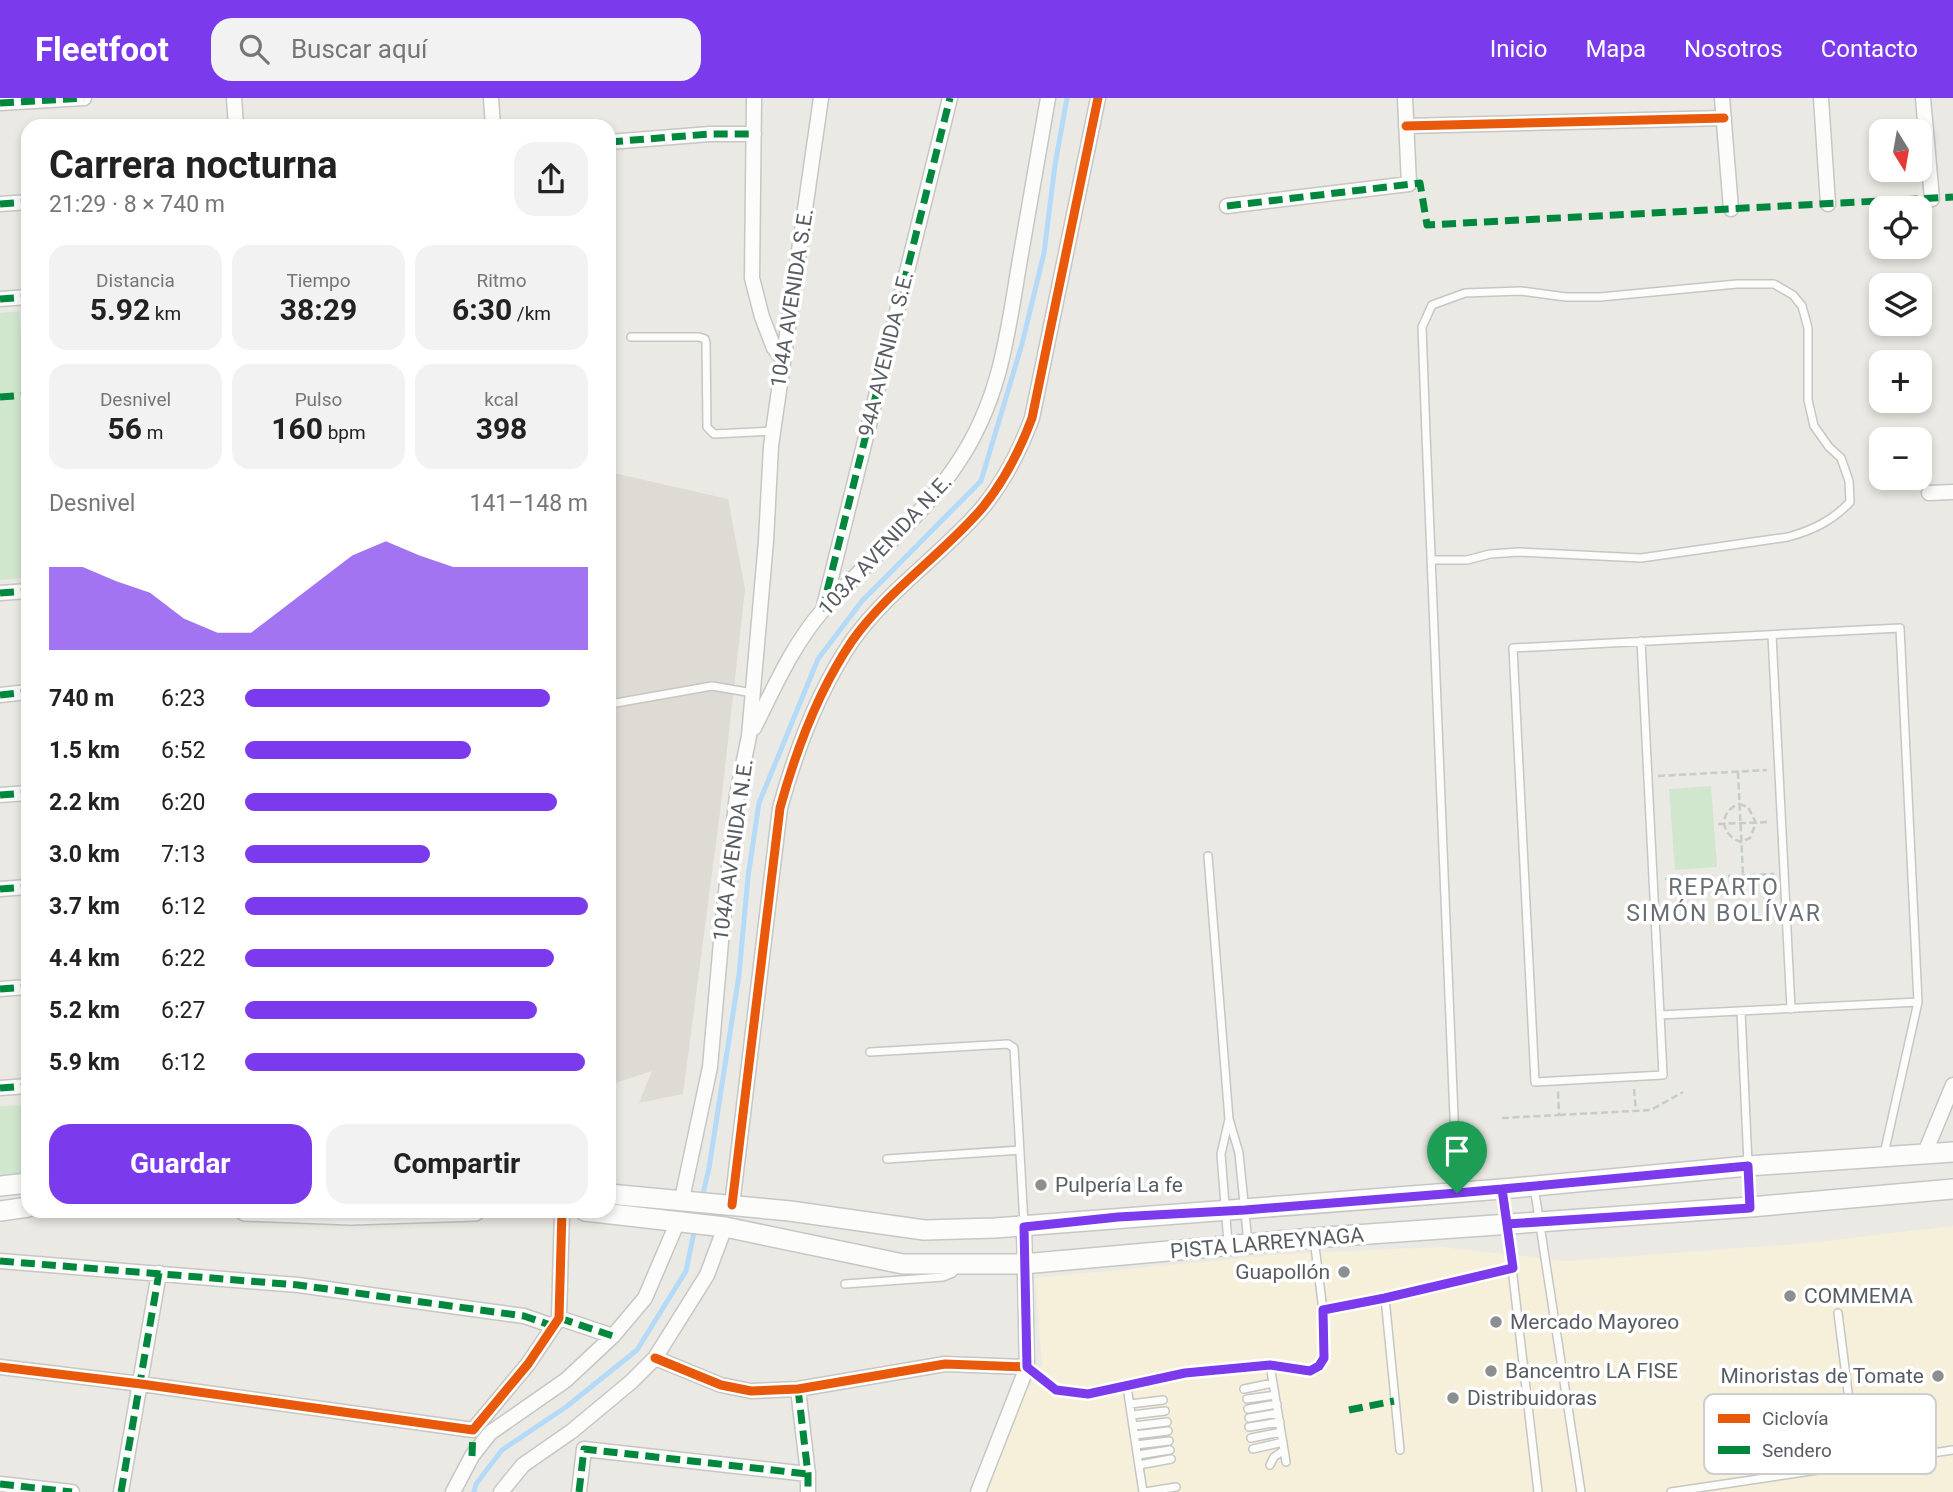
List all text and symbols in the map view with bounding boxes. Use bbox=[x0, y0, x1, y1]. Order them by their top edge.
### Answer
search box bbox=[211, 18, 701, 81]
text: Fleetfoot bbox=[35, 30, 169, 69]
icon: search bbox=[235, 30, 273, 68]
text: Buscar aquí bbox=[291, 34, 428, 64]
text: Inicio bbox=[1490, 35, 1547, 63]
text: Mapa bbox=[1585, 35, 1646, 63]
text: Nosotros bbox=[1684, 35, 1783, 63]
text: Contacto bbox=[1821, 35, 1918, 63]
north arrow bbox=[1869, 119, 1932, 182]
map controls bbox=[1869, 119, 1932, 490]
button: share bbox=[514, 142, 588, 216]
text: Carrera nocturna bbox=[49, 143, 338, 187]
text: 21:29 · 8 × 740 m bbox=[49, 191, 225, 218]
button: locate bbox=[1869, 196, 1932, 259]
street label: 104A AVENIDA S.E. bbox=[766, 207, 818, 389]
text: Distancia bbox=[96, 269, 175, 292]
text: Tiempo bbox=[286, 269, 351, 292]
text: Ritmo bbox=[476, 269, 527, 292]
street label: 94A AVENIDA S.E. bbox=[854, 269, 918, 439]
button: layers bbox=[1869, 273, 1932, 336]
text: 5.92 bbox=[90, 292, 150, 327]
text: 38:29 bbox=[280, 292, 357, 327]
text: 6:30 bbox=[452, 292, 512, 327]
text: km bbox=[150, 302, 181, 325]
text: /km bbox=[512, 302, 551, 325]
button: + bbox=[1869, 350, 1932, 413]
text: Desnivel bbox=[100, 388, 171, 411]
text: Pulso bbox=[295, 388, 342, 411]
text: kcal bbox=[484, 388, 519, 411]
text: 56 bbox=[108, 411, 142, 446]
text: 160 bbox=[271, 411, 323, 446]
text: 398 bbox=[476, 411, 527, 446]
text: m bbox=[142, 421, 163, 444]
text: bpm bbox=[323, 421, 366, 444]
button: − bbox=[1869, 427, 1932, 490]
street label: 103A AVENIDA N.E. bbox=[814, 470, 956, 620]
text: Desnivel bbox=[49, 490, 135, 517]
text: 141–148 m bbox=[469, 490, 588, 517]
text: 740 m bbox=[49, 685, 114, 712]
text: 6:23 bbox=[161, 685, 205, 712]
text: 1.5 km bbox=[49, 737, 120, 764]
text: 6:52 bbox=[161, 737, 205, 764]
street label: 104A AVENIDA N.E. bbox=[708, 757, 758, 943]
text: 2.2 km bbox=[49, 789, 120, 816]
text: 6:20 bbox=[161, 789, 205, 816]
text: 3.0 km bbox=[49, 841, 120, 868]
text: 7:13 bbox=[161, 841, 205, 868]
district label: REPARTO SIMÓN BOLÍVAR bbox=[1626, 874, 1822, 927]
text: 3.7 km bbox=[49, 893, 120, 920]
text: 6:12 bbox=[161, 893, 205, 920]
text: 4.4 km bbox=[49, 945, 120, 972]
text: 6:22 bbox=[161, 945, 205, 972]
text: 5.2 km bbox=[49, 997, 120, 1024]
text: 6:27 bbox=[161, 997, 205, 1024]
text: 5.9 km bbox=[49, 1049, 120, 1076]
text: 6:12 bbox=[161, 1049, 205, 1076]
pin bbox=[1427, 1121, 1487, 1193]
button: Guardar bbox=[49, 1124, 312, 1204]
button: Compartir bbox=[326, 1124, 588, 1204]
icon: arrive bbox=[1438, 1132, 1476, 1170]
place label: Pulpería La fe bbox=[1055, 1173, 1183, 1197]
marker: Pulpería La fe bbox=[1033, 1177, 1049, 1193]
street label: PISTA LARREYNAGA bbox=[1169, 1223, 1365, 1263]
place label: Guapollón bbox=[1235, 1260, 1330, 1284]
marker: Guapollón bbox=[1336, 1264, 1352, 1280]
place label: COMMEMA bbox=[1804, 1284, 1913, 1308]
marker: COMMEMA bbox=[1782, 1288, 1798, 1304]
place label: Mercado Mayoreo bbox=[1510, 1310, 1679, 1334]
marker: Mercado Mayoreo bbox=[1488, 1314, 1504, 1330]
place label: Bancentro LA FISE bbox=[1505, 1359, 1678, 1383]
marker: Bancentro LA FISE bbox=[1483, 1363, 1499, 1379]
place label: Minoristas de Tomate bbox=[1720, 1364, 1924, 1388]
marker: Minoristas de Tomate bbox=[1930, 1368, 1946, 1384]
place label: Distribuidoras bbox=[1467, 1386, 1597, 1410]
marker: Distribuidoras bbox=[1445, 1390, 1461, 1406]
legend bbox=[1704, 1394, 1936, 1474]
text: Ciclovía bbox=[1762, 1407, 1829, 1430]
text: Sendero bbox=[1762, 1439, 1832, 1462]

